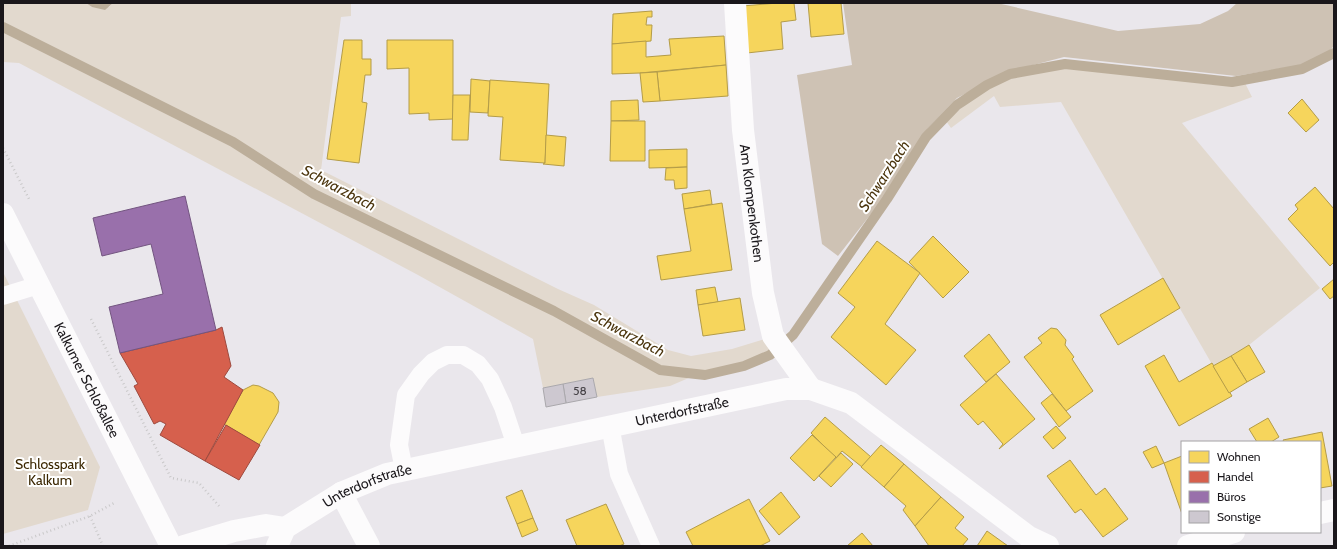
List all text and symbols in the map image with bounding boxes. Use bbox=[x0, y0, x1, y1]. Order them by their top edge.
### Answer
water label: Schwarzbach bbox=[855, 137, 913, 215]
street label: Am Klompenkothen bbox=[736, 143, 768, 263]
water label: Schwarzbach bbox=[299, 161, 379, 215]
water label: Schwarzbach bbox=[588, 307, 668, 361]
street label: Kalkumer Schloßallee bbox=[50, 319, 124, 441]
house number: 58 bbox=[573, 383, 587, 398]
street label: Unterdorfstraße bbox=[634, 392, 730, 430]
legend bbox=[1181, 441, 1321, 533]
text: Wohnen bbox=[1217, 449, 1261, 464]
park label: Schlosspark Kalkum bbox=[15, 455, 86, 489]
street label: Unterdorfstraße bbox=[319, 460, 413, 511]
text: Handel bbox=[1217, 469, 1254, 484]
text: Büros bbox=[1217, 489, 1246, 504]
text: Sonstige bbox=[1217, 509, 1261, 524]

